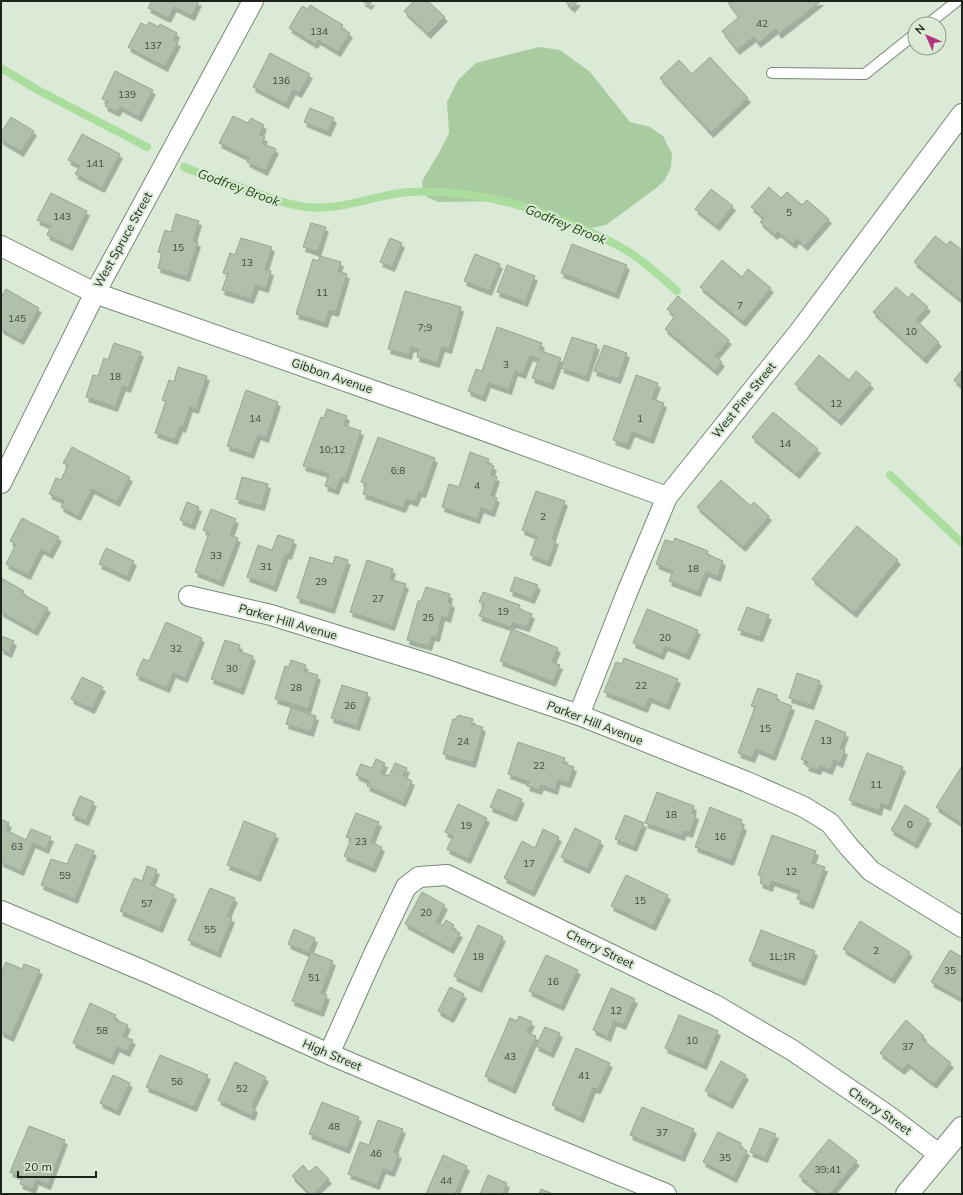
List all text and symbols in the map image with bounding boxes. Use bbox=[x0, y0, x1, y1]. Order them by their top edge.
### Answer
north arrow bbox=[907, 16, 947, 56]
house number: 42 bbox=[756, 17, 768, 30]
text: N bbox=[912, 21, 928, 37]
house number: 134 bbox=[310, 25, 328, 38]
house number: 137 bbox=[144, 39, 162, 52]
house number: 136 bbox=[272, 74, 290, 87]
house number: 139 bbox=[118, 88, 136, 101]
house number: 141 bbox=[86, 157, 104, 170]
water label: Godfrey Brook bbox=[196, 165, 282, 209]
street label: West Spruce Street bbox=[90, 189, 155, 290]
water label: Godfrey Brook bbox=[523, 200, 609, 248]
house number: 5 bbox=[786, 206, 792, 219]
house number: 143 bbox=[53, 210, 71, 223]
house number: 15 bbox=[172, 241, 184, 254]
house number: 13 bbox=[241, 256, 253, 269]
house number: 11 bbox=[316, 286, 328, 299]
house number: 7 bbox=[737, 299, 743, 312]
house number: 145 bbox=[8, 312, 26, 325]
house number: 7;9 bbox=[418, 321, 432, 334]
house number: 10 bbox=[905, 325, 917, 338]
street label: Gibbon Avenue bbox=[290, 355, 375, 396]
house number: 3 bbox=[503, 358, 509, 371]
street label: West Pine Street bbox=[709, 359, 779, 441]
house number: 18 bbox=[109, 370, 121, 383]
house number: 12 bbox=[830, 397, 842, 410]
house number: 14 bbox=[249, 412, 261, 425]
house number: 1 bbox=[637, 412, 643, 425]
house number: 14 bbox=[779, 437, 791, 450]
house number: 10;12 bbox=[319, 443, 345, 456]
house number: 6;8 bbox=[391, 464, 405, 477]
house number: 4 bbox=[474, 479, 480, 492]
house number: 2 bbox=[540, 510, 546, 523]
house number: 33 bbox=[210, 549, 222, 562]
house number: 31 bbox=[260, 560, 272, 573]
house number: 18 bbox=[687, 562, 699, 575]
house number: 29 bbox=[315, 575, 327, 588]
house number: 27 bbox=[372, 592, 384, 605]
street label: Parker Hill Avenue bbox=[237, 600, 339, 643]
house number: 19 bbox=[497, 605, 509, 618]
house number: 25 bbox=[422, 611, 434, 624]
house number: 20 bbox=[659, 631, 671, 644]
house number: 32 bbox=[170, 642, 182, 655]
house number: 30 bbox=[226, 662, 238, 675]
house number: 22 bbox=[635, 679, 647, 692]
house number: 28 bbox=[290, 681, 302, 694]
street label: Parker Hill Avenue bbox=[545, 697, 645, 748]
house number: 26 bbox=[344, 699, 356, 712]
house number: 15 bbox=[759, 722, 771, 735]
house number: 13 bbox=[820, 734, 832, 747]
house number: 24 bbox=[457, 735, 469, 748]
house number: 22 bbox=[533, 759, 545, 772]
house number: 11 bbox=[870, 778, 882, 791]
house number: 18 bbox=[665, 808, 677, 821]
house number: 0 bbox=[907, 818, 913, 831]
house number: 19 bbox=[460, 819, 472, 832]
house number: 16 bbox=[714, 830, 726, 843]
house number: 23 bbox=[355, 835, 367, 848]
house number: 63 bbox=[11, 840, 23, 853]
house number: 17 bbox=[523, 857, 535, 870]
house number: 12 bbox=[785, 865, 797, 878]
house number: 59 bbox=[59, 869, 71, 882]
house number: 15 bbox=[634, 894, 646, 907]
house number: 57 bbox=[141, 897, 153, 910]
house number: 20 bbox=[420, 906, 432, 919]
house number: 55 bbox=[204, 923, 216, 936]
street label: Cherry Street bbox=[564, 926, 637, 971]
house number: 2 bbox=[873, 944, 879, 957]
house number: 18 bbox=[472, 950, 484, 963]
house number: 1L;1R bbox=[769, 950, 795, 963]
house number: 35 bbox=[944, 964, 956, 977]
house number: 51 bbox=[308, 971, 320, 984]
house number: 16 bbox=[547, 975, 559, 988]
house number: 12 bbox=[610, 1004, 622, 1017]
house number: 58 bbox=[96, 1024, 108, 1037]
house number: 10 bbox=[686, 1034, 698, 1047]
street label: High Street bbox=[300, 1035, 364, 1074]
house number: 37 bbox=[902, 1040, 914, 1053]
house number: 43 bbox=[504, 1050, 516, 1063]
house number: 41 bbox=[578, 1069, 590, 1082]
house number: 56 bbox=[171, 1075, 183, 1088]
house number: 52 bbox=[236, 1082, 248, 1095]
street label: Cherry Street bbox=[846, 1083, 915, 1138]
house number: 48 bbox=[328, 1120, 340, 1133]
house number: 37 bbox=[656, 1126, 668, 1139]
house number: 46 bbox=[370, 1147, 382, 1160]
house number: 35 bbox=[719, 1151, 731, 1164]
scale bar bbox=[18, 1153, 96, 1179]
text: 20 m bbox=[24, 1159, 52, 1174]
house number: 39;41 bbox=[815, 1163, 841, 1176]
house number: 44 bbox=[440, 1174, 452, 1187]

